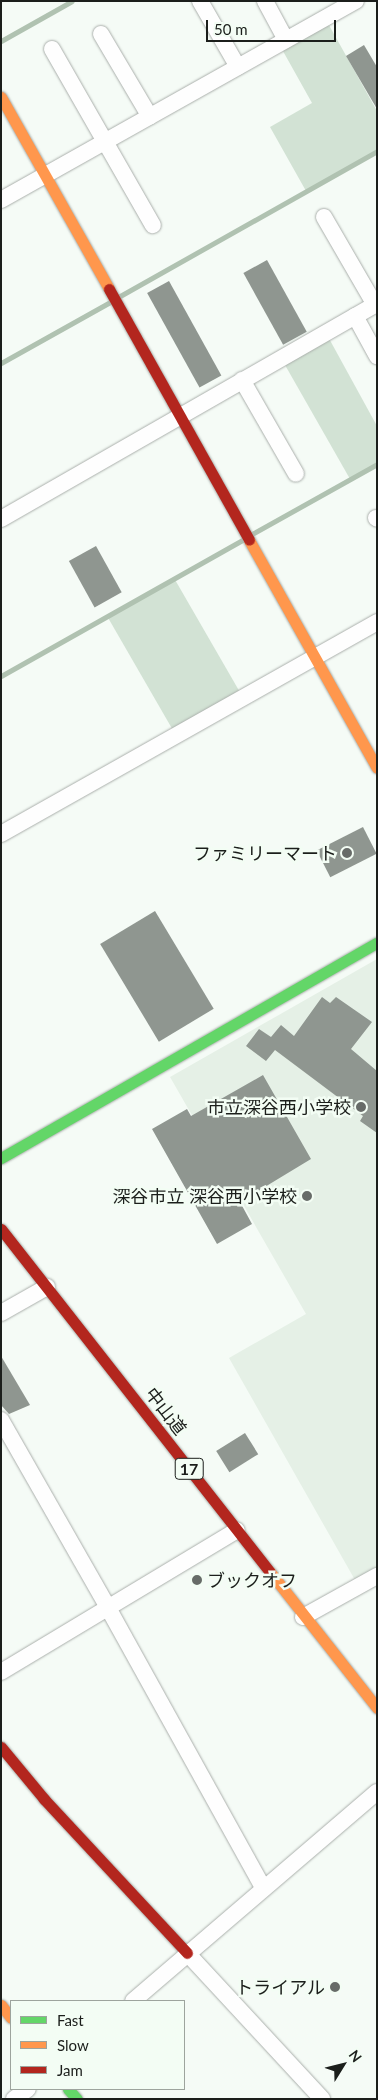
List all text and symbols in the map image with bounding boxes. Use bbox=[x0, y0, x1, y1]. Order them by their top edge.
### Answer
scale bar bbox=[208, 10, 338, 42]
text: 50 m bbox=[214, 20, 248, 38]
place label: ファミリーマート bbox=[193, 842, 337, 864]
marker: ファミリーマート bbox=[341, 847, 353, 859]
place label: 市立深谷西小学校 bbox=[207, 1096, 351, 1118]
marker: 市立深谷西小学校 bbox=[355, 1101, 367, 1113]
place label: 深谷市立 深谷西小学校 bbox=[112, 1185, 297, 1207]
marker: 深谷市立 深谷西小学校 bbox=[301, 1190, 313, 1202]
street label: 中山道 bbox=[141, 1383, 191, 1439]
road number: 17 bbox=[174, 1456, 204, 1482]
place label: ブックオフ bbox=[207, 1569, 297, 1591]
marker: ブックオフ bbox=[191, 1574, 203, 1586]
place label: トライアル bbox=[235, 1976, 325, 1998]
marker: トライアル bbox=[329, 1981, 341, 1993]
legend bbox=[10, 2000, 185, 2090]
text: Fast bbox=[57, 2011, 84, 2029]
text: Slow bbox=[57, 2036, 89, 2054]
north arrow bbox=[318, 2040, 368, 2090]
text: N bbox=[345, 2047, 366, 2065]
text: Jam bbox=[57, 2061, 83, 2079]

